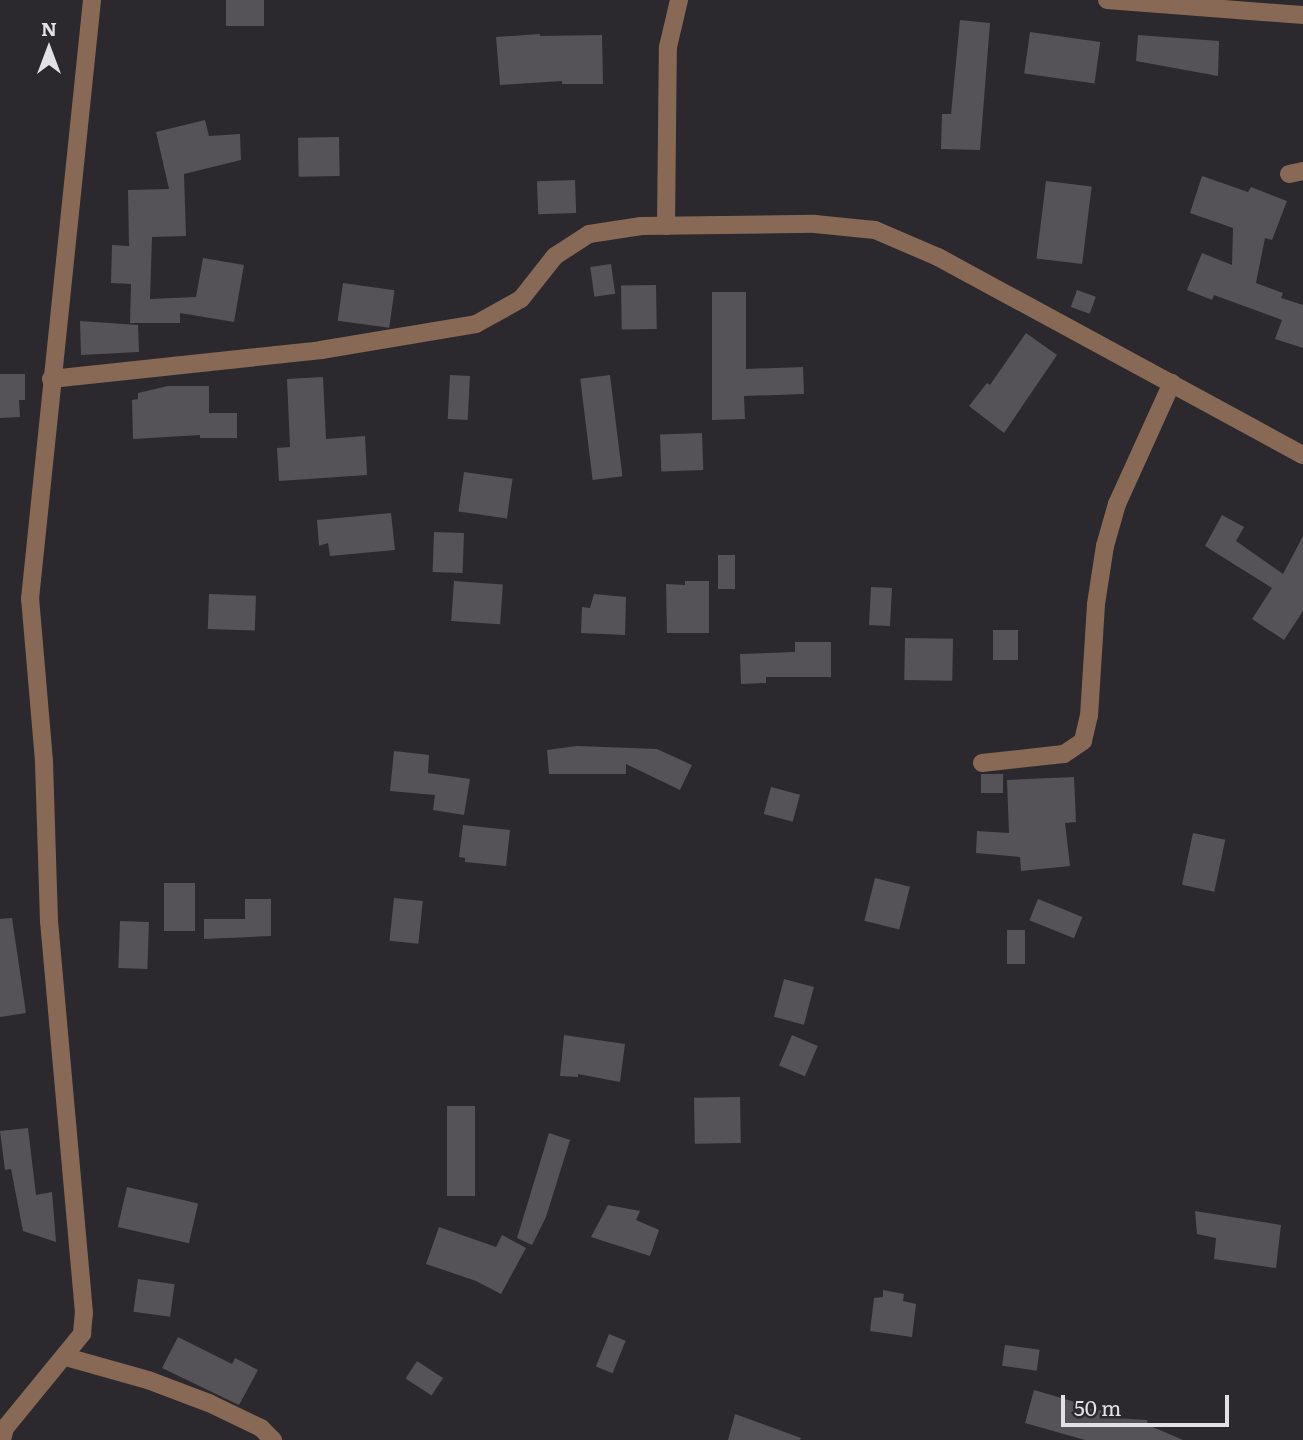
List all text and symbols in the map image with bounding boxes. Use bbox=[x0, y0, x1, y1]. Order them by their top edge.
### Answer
north arrow bbox=[14, 14, 84, 84]
text: N bbox=[41, 14, 57, 42]
scale bar bbox=[1065, 1380, 1233, 1424]
text: 50 m bbox=[1074, 1391, 1121, 1422]

